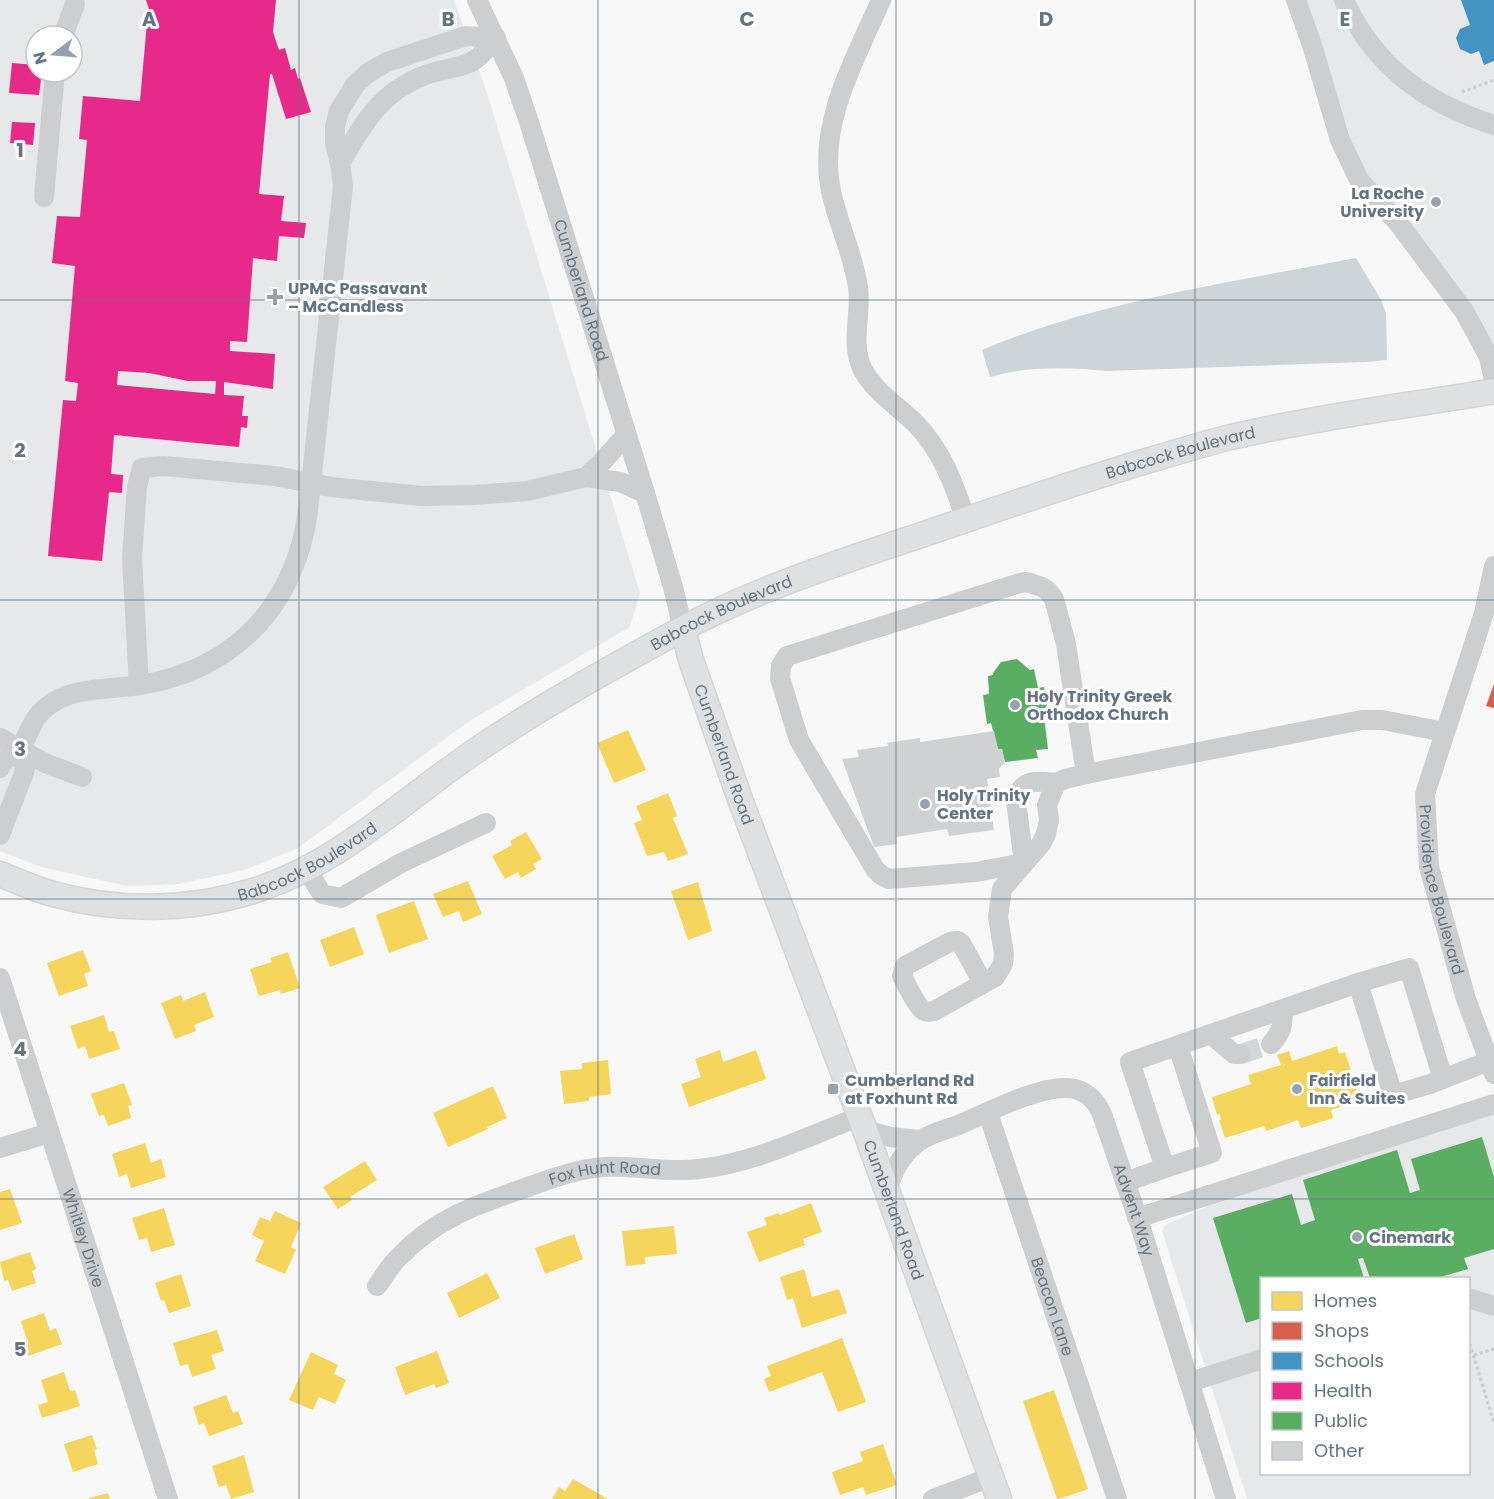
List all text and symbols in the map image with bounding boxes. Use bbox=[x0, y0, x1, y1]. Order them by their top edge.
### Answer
text: A bbox=[142, 5, 157, 33]
text: B bbox=[441, 5, 455, 33]
text: C bbox=[739, 5, 755, 33]
text: D bbox=[1039, 5, 1053, 33]
text: E bbox=[1340, 5, 1350, 33]
north arrow bbox=[24, 24, 84, 84]
text: N bbox=[27, 49, 53, 67]
text: 1 bbox=[16, 136, 24, 164]
place label: La Roche University bbox=[1340, 182, 1425, 223]
marker: La Roche University bbox=[1429, 195, 1443, 209]
street label: Cumberland Road bbox=[548, 216, 614, 364]
place label: UPMC Passavant – McCandless bbox=[288, 277, 427, 318]
marker: UPMC Passavant – McCandless bbox=[266, 288, 284, 306]
street label: Babcock Boulevard bbox=[1103, 421, 1257, 485]
text: 2 bbox=[14, 436, 26, 464]
street label: Babcock Boulevard bbox=[646, 570, 796, 656]
street label: Cumberland Road bbox=[688, 681, 760, 828]
place label: Holy Trinity Greek Orthodox Church bbox=[1027, 685, 1172, 726]
marker: Holy Trinity Greek Orthodox Church bbox=[1008, 698, 1022, 712]
text: 3 bbox=[14, 735, 26, 763]
place label: Holy Trinity Center bbox=[937, 784, 1031, 825]
marker: Holy Trinity Center bbox=[918, 797, 932, 811]
street label: Providence Boulevard bbox=[1414, 804, 1470, 978]
street label: Babcock Boulevard bbox=[235, 817, 382, 907]
text: 4 bbox=[13, 1035, 27, 1063]
place label: Cumberland Rd at Foxhunt Rd bbox=[845, 1069, 974, 1110]
place label: Fairfield Inn & Suites bbox=[1309, 1069, 1406, 1110]
marker: Cumberland Rd at Foxhunt Rd bbox=[826, 1082, 840, 1096]
marker: Fairfield Inn & Suites bbox=[1290, 1082, 1304, 1096]
street label: Cumberland Road bbox=[857, 1137, 929, 1283]
street label: Fox Hunt Road bbox=[546, 1156, 662, 1191]
street label: Advent Way bbox=[1108, 1161, 1160, 1259]
street label: Whitley Drive bbox=[57, 1185, 110, 1291]
place label: Cinemark bbox=[1369, 1226, 1451, 1249]
marker: Cinemark bbox=[1350, 1230, 1364, 1244]
street label: Beacon Lane bbox=[1025, 1254, 1079, 1359]
legend bbox=[1260, 1277, 1470, 1475]
text: Homes bbox=[1314, 1288, 1377, 1313]
text: Shops bbox=[1314, 1318, 1369, 1343]
text: 5 bbox=[14, 1335, 27, 1363]
text: Schools bbox=[1314, 1348, 1384, 1373]
text: Health bbox=[1314, 1378, 1372, 1403]
text: Public bbox=[1314, 1408, 1368, 1433]
text: Other bbox=[1314, 1438, 1364, 1463]

